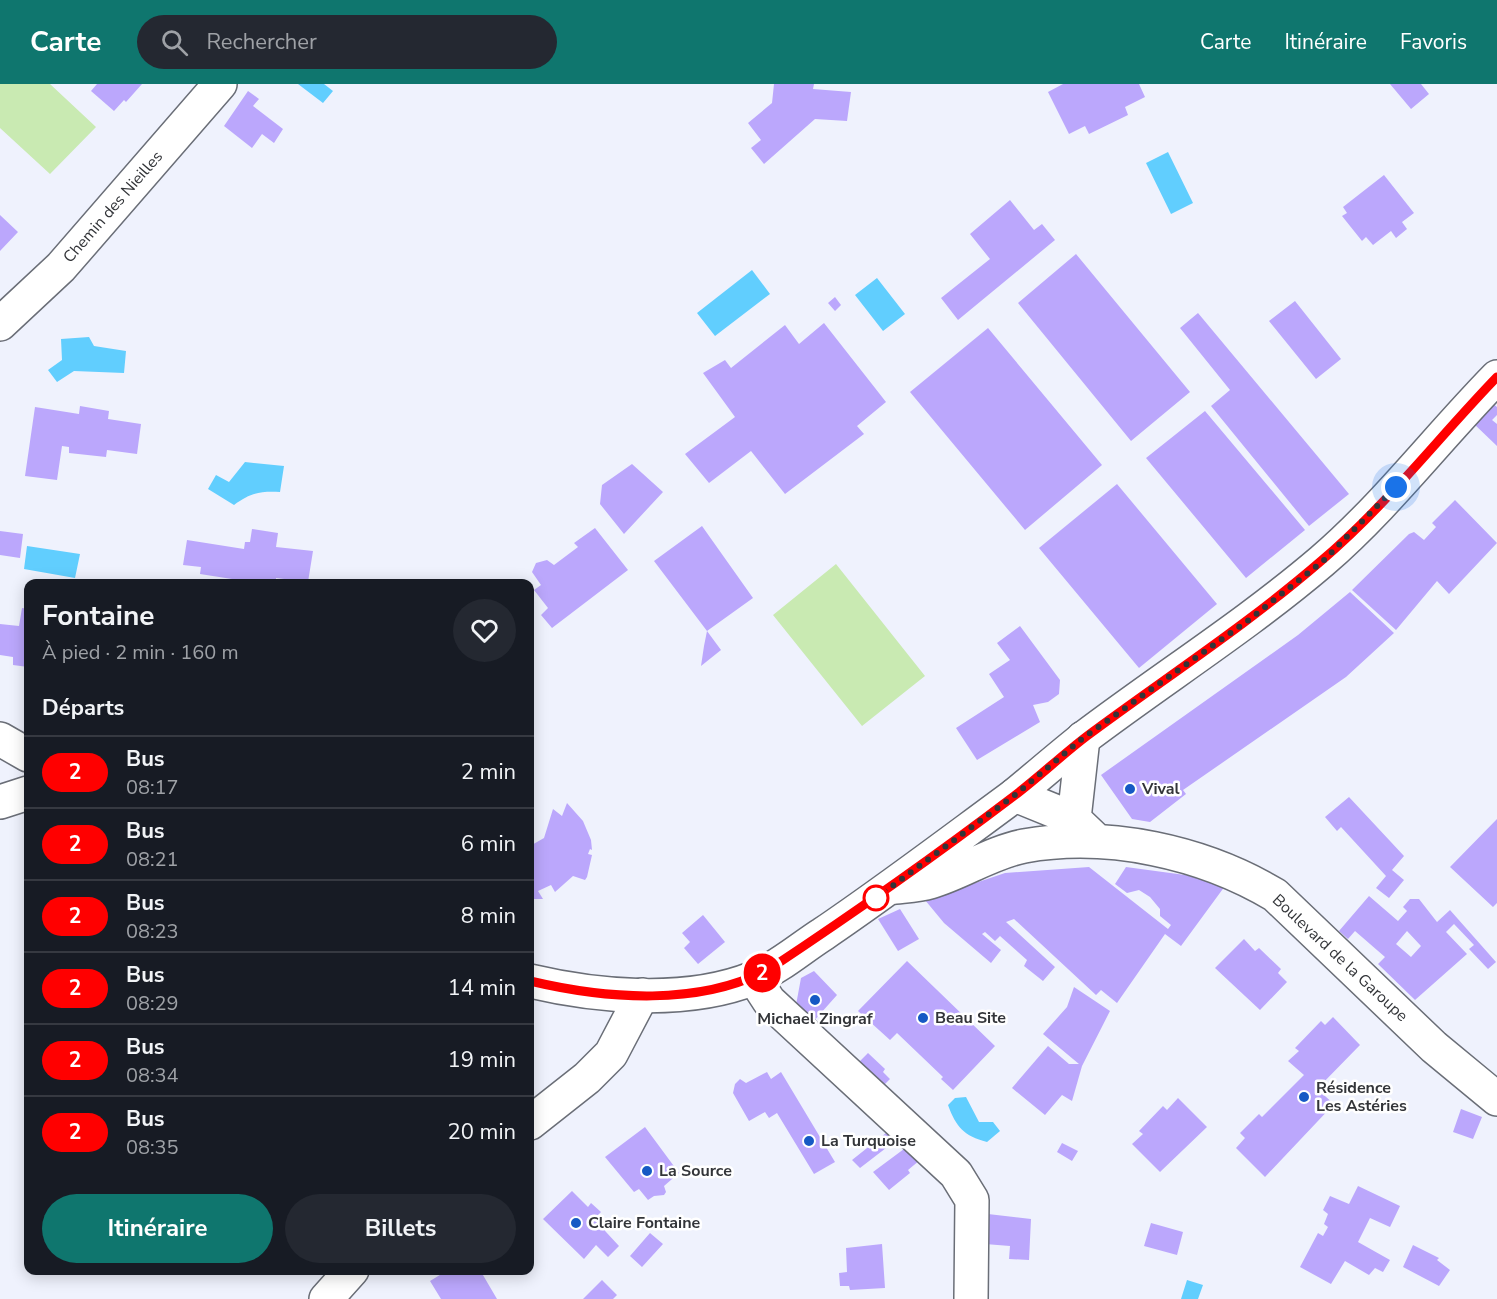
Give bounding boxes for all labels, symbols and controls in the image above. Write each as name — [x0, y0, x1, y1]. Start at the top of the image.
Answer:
search box — [137, 15, 557, 69]
text: Carte — [30, 23, 101, 61]
icon: search — [158, 26, 191, 59]
text: Rechercher — [206, 27, 317, 57]
text: Carte — [1200, 28, 1251, 56]
text: Itinéraire — [1284, 28, 1367, 56]
text: Favoris — [1400, 28, 1467, 56]
street label: Chemin des Nieilles — [58, 146, 168, 268]
your location — [1381, 472, 1411, 502]
text: Fontaine — [42, 597, 155, 635]
button: heart — [453, 599, 516, 662]
text: À pied · 2 min · 160 m — [42, 639, 239, 666]
text: Départs — [42, 693, 124, 723]
text: Bus — [126, 744, 165, 774]
text: 2 min — [461, 757, 516, 787]
text: 2 — [69, 758, 81, 786]
text: 08:17 — [126, 774, 179, 801]
place label: Vival — [1141, 778, 1180, 800]
marker: Vival — [1123, 782, 1137, 796]
text: Bus — [126, 816, 165, 846]
text: 6 min — [461, 829, 516, 859]
text: 2 — [69, 830, 81, 858]
text: 08:21 — [126, 846, 179, 873]
unlabelled marker — [863, 885, 889, 911]
text: Bus — [126, 888, 165, 918]
street label: Boulevard de la Garoupe — [1267, 889, 1413, 1027]
text: 8 min — [461, 901, 516, 931]
text: 2 — [69, 902, 81, 930]
text: 08:23 — [126, 918, 179, 945]
line badge: 2 — [742, 954, 782, 992]
text: 2 — [756, 959, 768, 987]
text: Bus — [126, 960, 165, 990]
text: 14 min — [448, 973, 516, 1003]
text: 2 — [69, 974, 81, 1002]
text: 08:29 — [126, 990, 179, 1017]
marker: Michael Zingraf — [808, 993, 822, 1007]
place label: Beau Site — [935, 1007, 1006, 1029]
place label: Michael Zingraf — [757, 1008, 874, 1030]
marker: Beau Site — [916, 1011, 930, 1025]
text: Bus — [126, 1032, 165, 1062]
text: 19 min — [448, 1045, 516, 1075]
text: 2 — [69, 1046, 81, 1074]
text: 08:34 — [126, 1062, 179, 1089]
place label: Résidence Les Astéries — [1316, 1077, 1407, 1117]
marker: Résidence Les Astéries — [1297, 1090, 1311, 1104]
text: Bus — [126, 1104, 165, 1134]
text: 20 min — [448, 1117, 516, 1147]
text: 2 — [69, 1118, 81, 1146]
place label: La Turquoise — [821, 1130, 916, 1152]
text: 08:35 — [126, 1134, 179, 1161]
marker: La Turquoise — [802, 1134, 816, 1148]
place label: La Source — [659, 1160, 732, 1182]
marker: La Source — [640, 1164, 654, 1178]
button: Itinéraire — [42, 1194, 273, 1263]
button: Billets — [285, 1194, 516, 1263]
place label: Claire Fontaine — [588, 1212, 701, 1234]
marker: Claire Fontaine — [569, 1216, 583, 1230]

